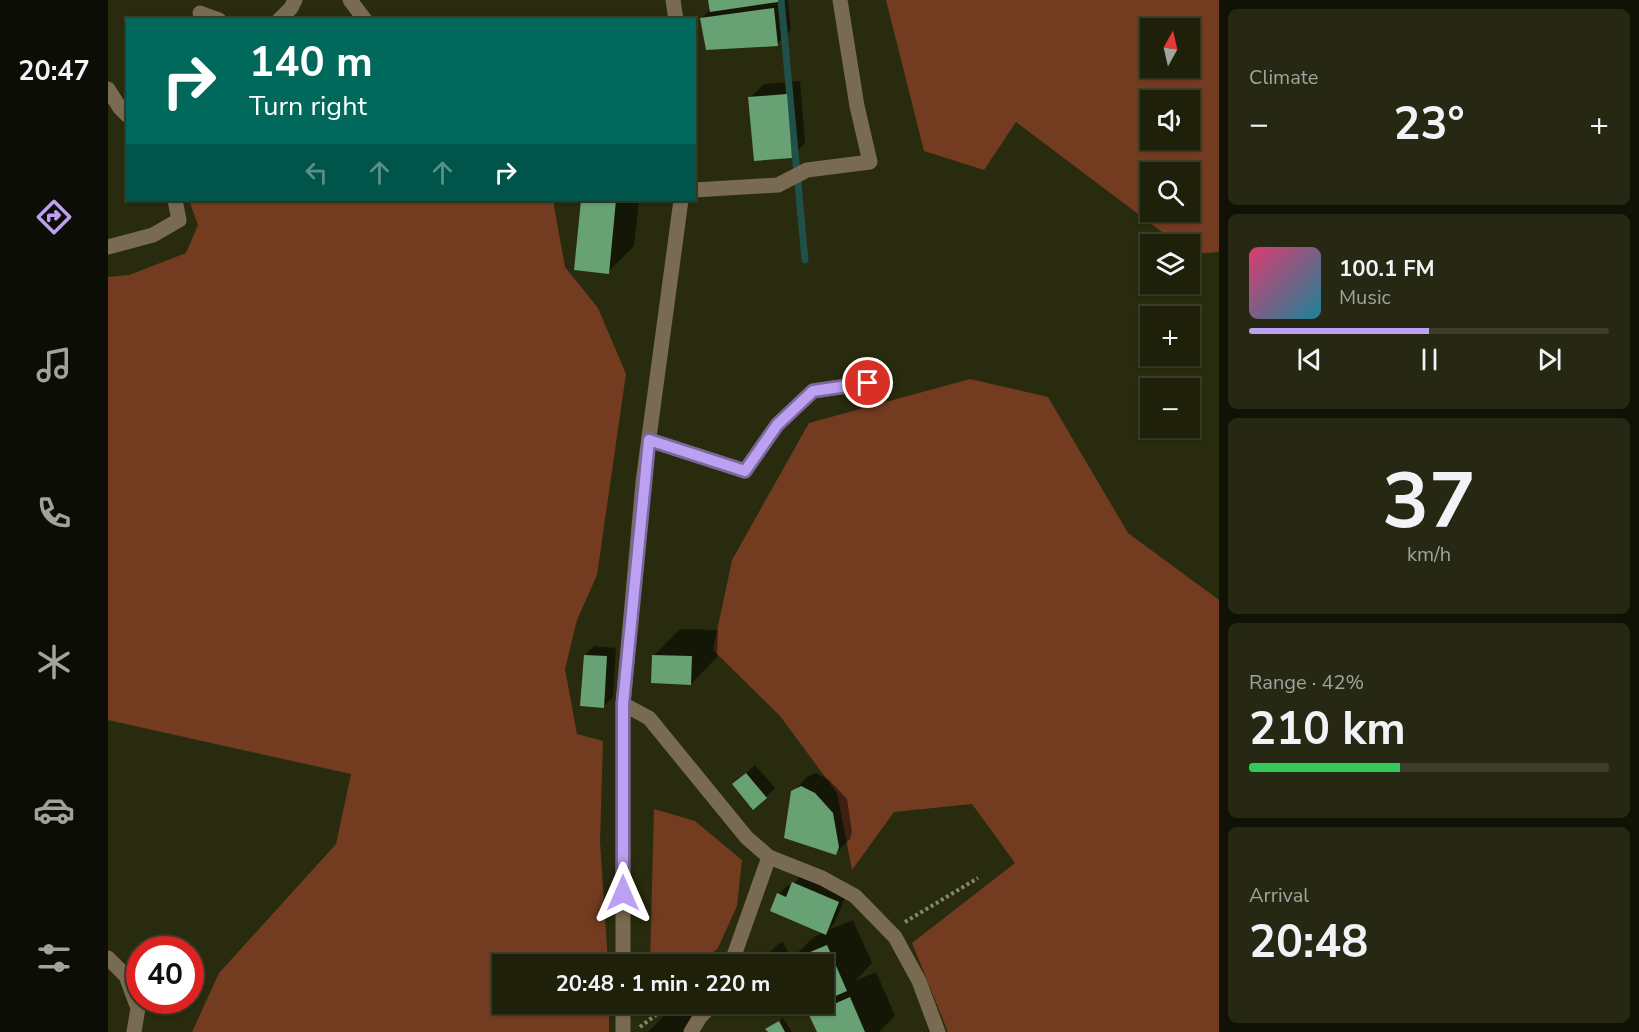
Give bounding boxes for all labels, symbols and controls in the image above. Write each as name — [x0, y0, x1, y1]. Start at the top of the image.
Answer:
north arrow — [1140, 18, 1200, 78]
map controls — [1140, 18, 1200, 438]
text: 140 m — [249, 34, 373, 91]
icon: right — [150, 42, 228, 120]
text: 20:47 — [18, 53, 90, 90]
text: Climate — [1249, 64, 1318, 91]
text: Turn right — [249, 88, 367, 125]
button: sound — [1140, 90, 1200, 150]
text: 23° — [1393, 94, 1465, 155]
text: − — [1249, 102, 1269, 147]
text: + — [1589, 102, 1609, 147]
icon: left — [300, 156, 333, 189]
icon: ahead — [363, 156, 396, 189]
icon: ahead — [426, 156, 459, 189]
icon: right — [489, 156, 522, 189]
button: search — [1140, 162, 1200, 222]
icon: directions — [33, 196, 75, 238]
button: layers — [1140, 234, 1200, 294]
text: 100.1 FM — [1339, 254, 1435, 284]
text: Music — [1339, 284, 1391, 311]
button: + — [1140, 306, 1200, 366]
icon: previous — [1293, 343, 1326, 376]
icon: pause — [1413, 343, 1446, 376]
icon: next — [1533, 343, 1566, 376]
icon: music — [33, 344, 75, 386]
pin — [842, 357, 893, 408]
icon: arrive — [851, 366, 884, 399]
button: − — [1140, 378, 1200, 438]
text: 37 — [1382, 448, 1476, 555]
icon: phone — [33, 492, 75, 534]
text: km/h — [1407, 541, 1451, 568]
icon: climate — [33, 641, 75, 683]
text: Range · 42% — [1249, 669, 1364, 696]
text: 210 km — [1249, 699, 1406, 760]
icon: car — [33, 789, 75, 831]
position arrow — [591, 861, 655, 925]
text: Arrival — [1249, 882, 1309, 909]
text: 20:48 — [1249, 912, 1368, 973]
speed limit sign: 40 — [126, 936, 204, 1014]
icon: filters — [33, 937, 75, 979]
text: 20:48 · 1 min · 220 m — [556, 969, 770, 999]

